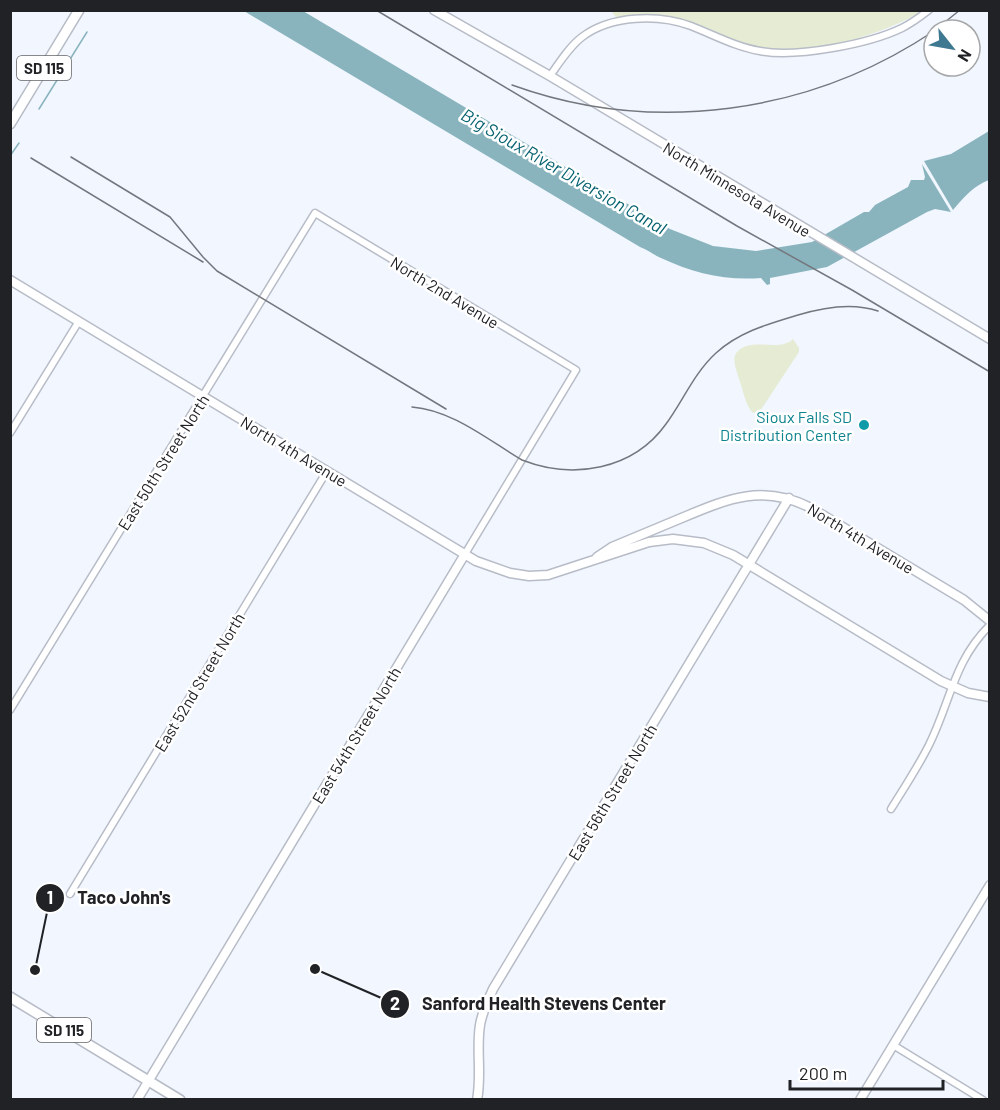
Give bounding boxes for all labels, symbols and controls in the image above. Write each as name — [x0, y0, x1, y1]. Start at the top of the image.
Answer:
north arrow — [922, 18, 982, 78]
text: N — [954, 47, 976, 65]
road number: SD 115 — [17, 56, 71, 80]
water label: Big Sioux River Diversion Canal — [458, 103, 670, 239]
street label: North Minnesota Avenue — [660, 137, 814, 241]
street label: North 2nd Avenue — [387, 252, 503, 332]
street label: East 50th Street North — [114, 391, 212, 533]
place label: Sioux Falls SD Distribution Center — [720, 407, 852, 444]
street label: North 4th Avenue — [237, 412, 351, 490]
marker: Sioux Falls SD Distribution Center — [857, 418, 871, 432]
street label: North 4th Avenue — [804, 499, 918, 577]
street label: East 52nd Street North — [150, 609, 248, 755]
street label: East 54th Street North — [308, 663, 404, 807]
street label: East 56th Street North — [564, 720, 660, 864]
callout: Taco John's — [35, 880, 183, 916]
text: 1 — [47, 886, 53, 908]
text: Taco John's — [77, 886, 171, 908]
callout: Sanford Health Stevens Center — [380, 986, 678, 1022]
text: 2 — [390, 992, 400, 1014]
text: Sanford Health Stevens Center — [422, 992, 666, 1014]
road number: SD 115 — [37, 1018, 91, 1042]
scale bar — [790, 1053, 943, 1091]
text: 200 m — [799, 1062, 847, 1084]

